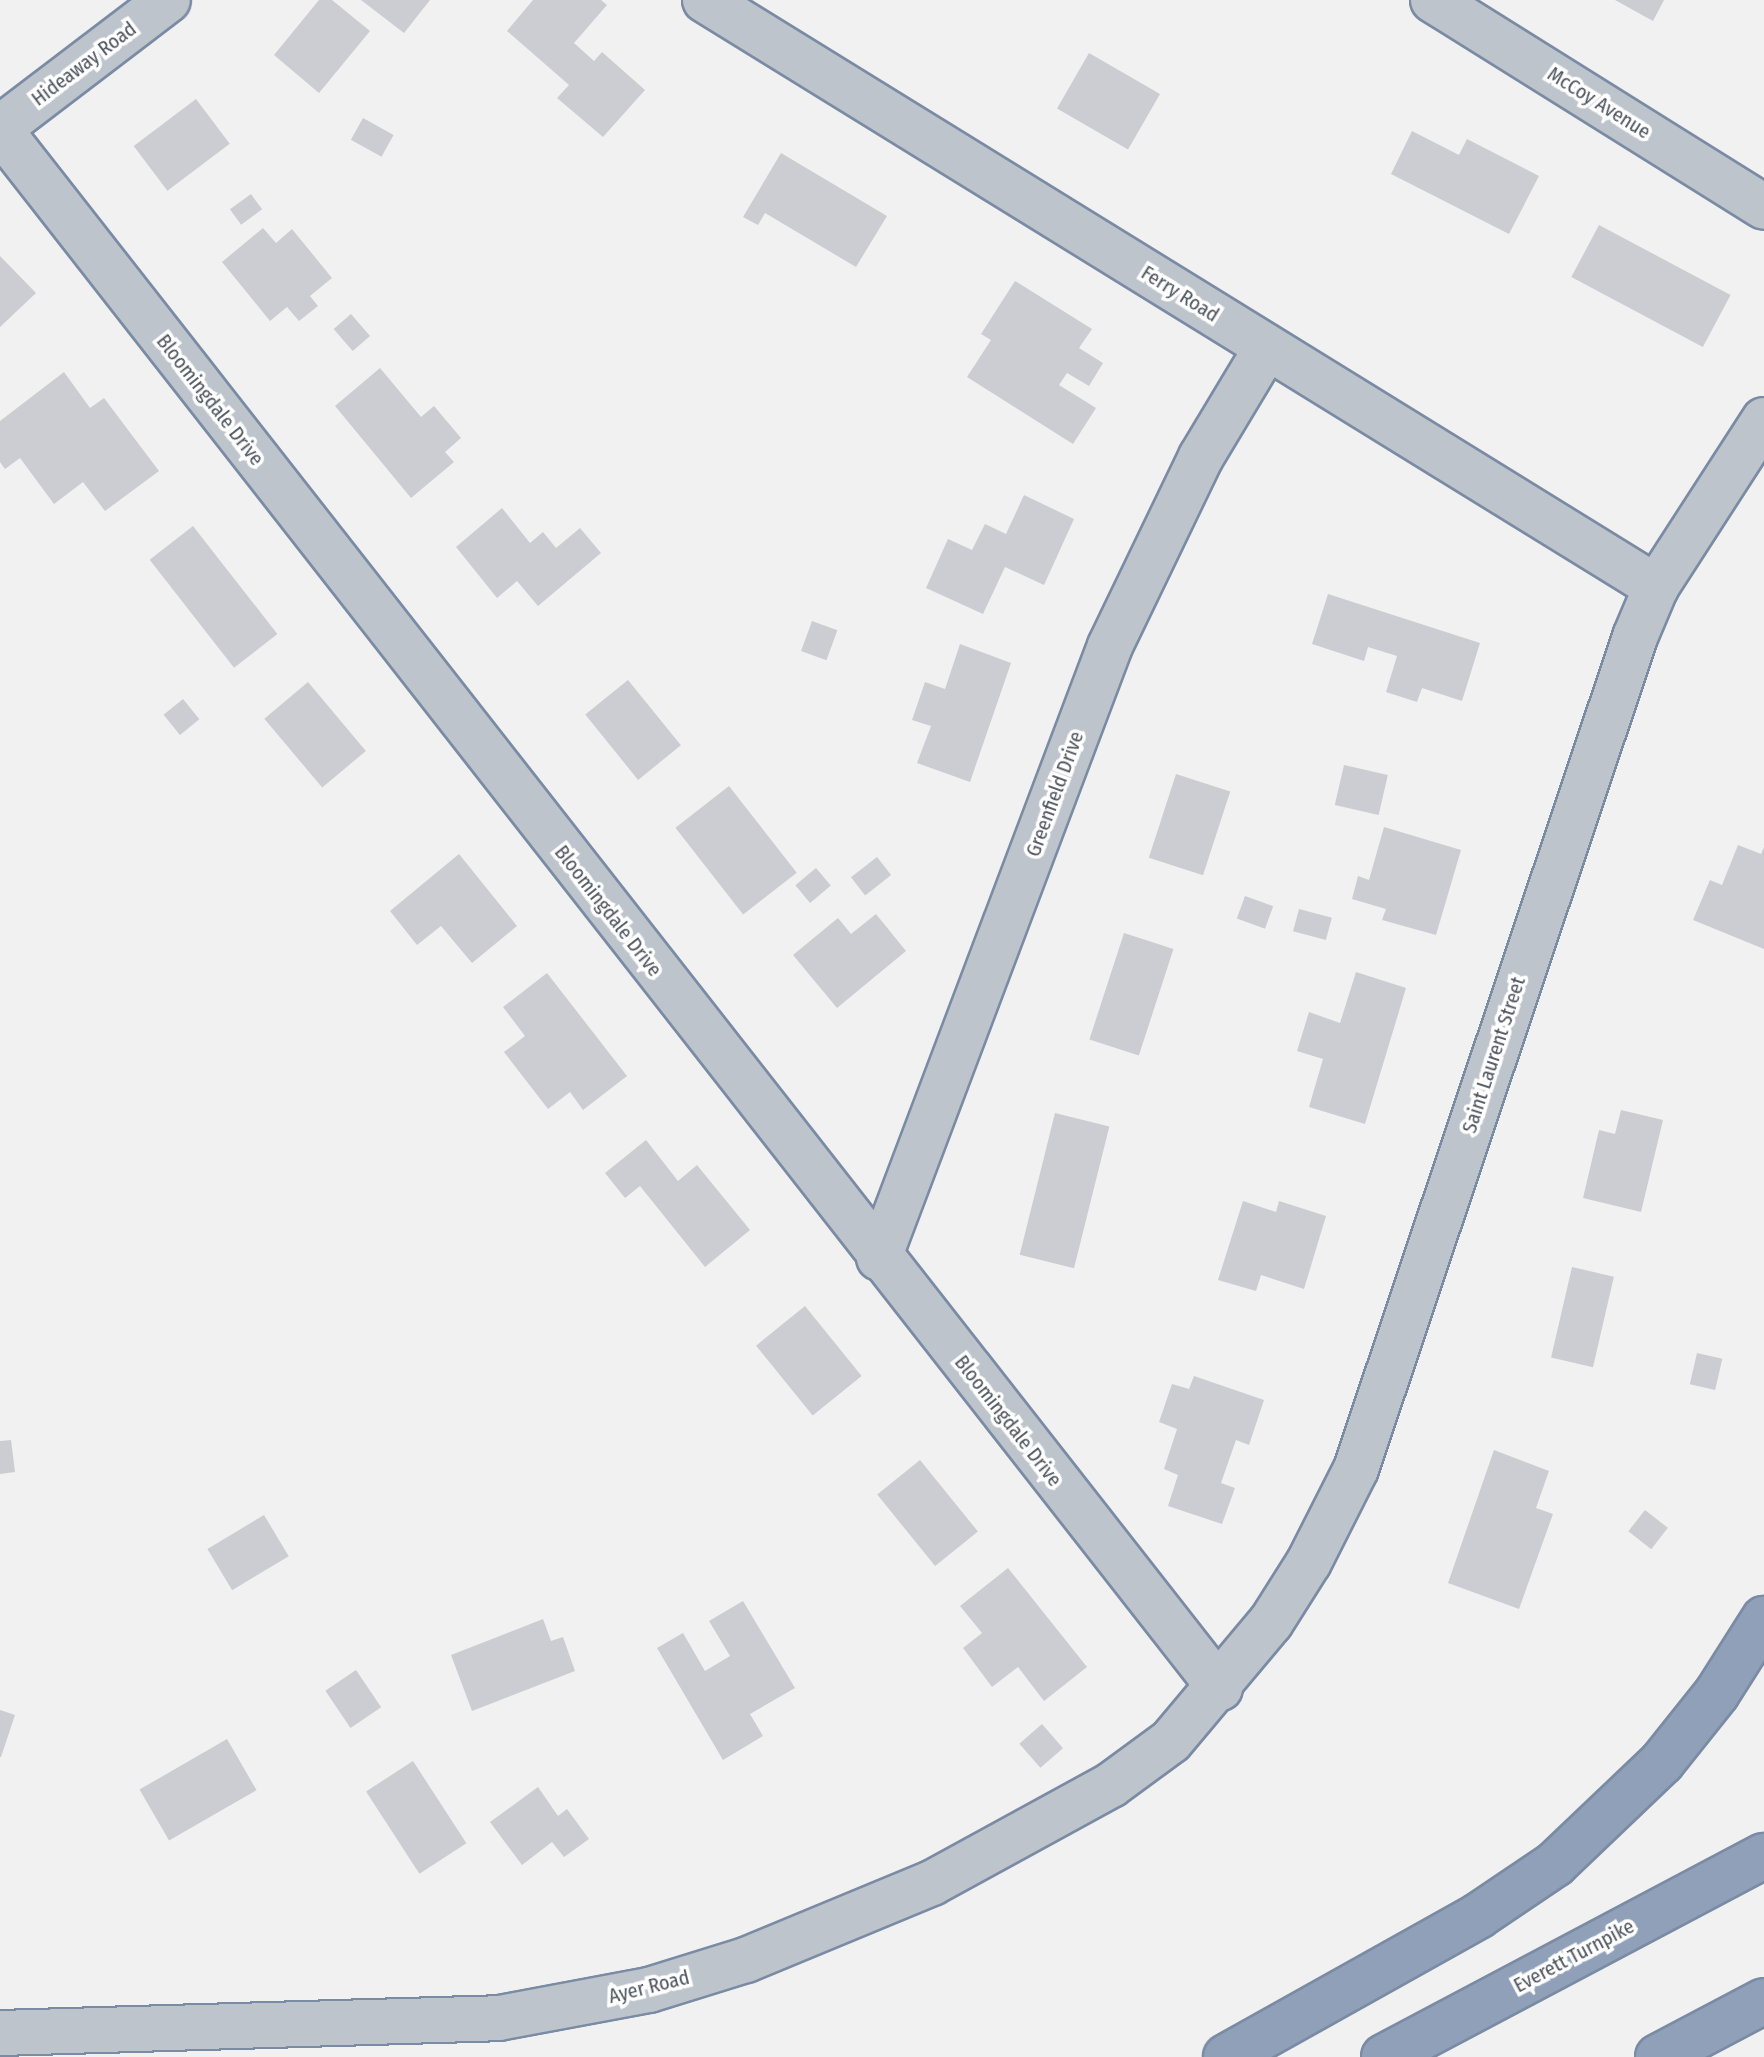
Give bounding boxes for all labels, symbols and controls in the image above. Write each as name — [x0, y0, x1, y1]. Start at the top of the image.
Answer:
street label: Hideaway Road — [27, 17, 141, 111]
street label: McCoy Avenue — [1543, 62, 1655, 144]
street label: Ferry Road — [1137, 261, 1223, 327]
street label: Bloomingdale Drive — [151, 330, 269, 470]
street label: Greenfield Drive — [1021, 728, 1089, 860]
street label: Bloomingdale Drive — [549, 841, 667, 981]
street label: Saint Laurent Street — [1457, 974, 1531, 1136]
street label: Bloomingdale Drive — [949, 1351, 1067, 1491]
street label: Everett Turnpike — [1510, 1914, 1638, 1998]
street label: Ayer Road — [606, 1965, 692, 2009]

